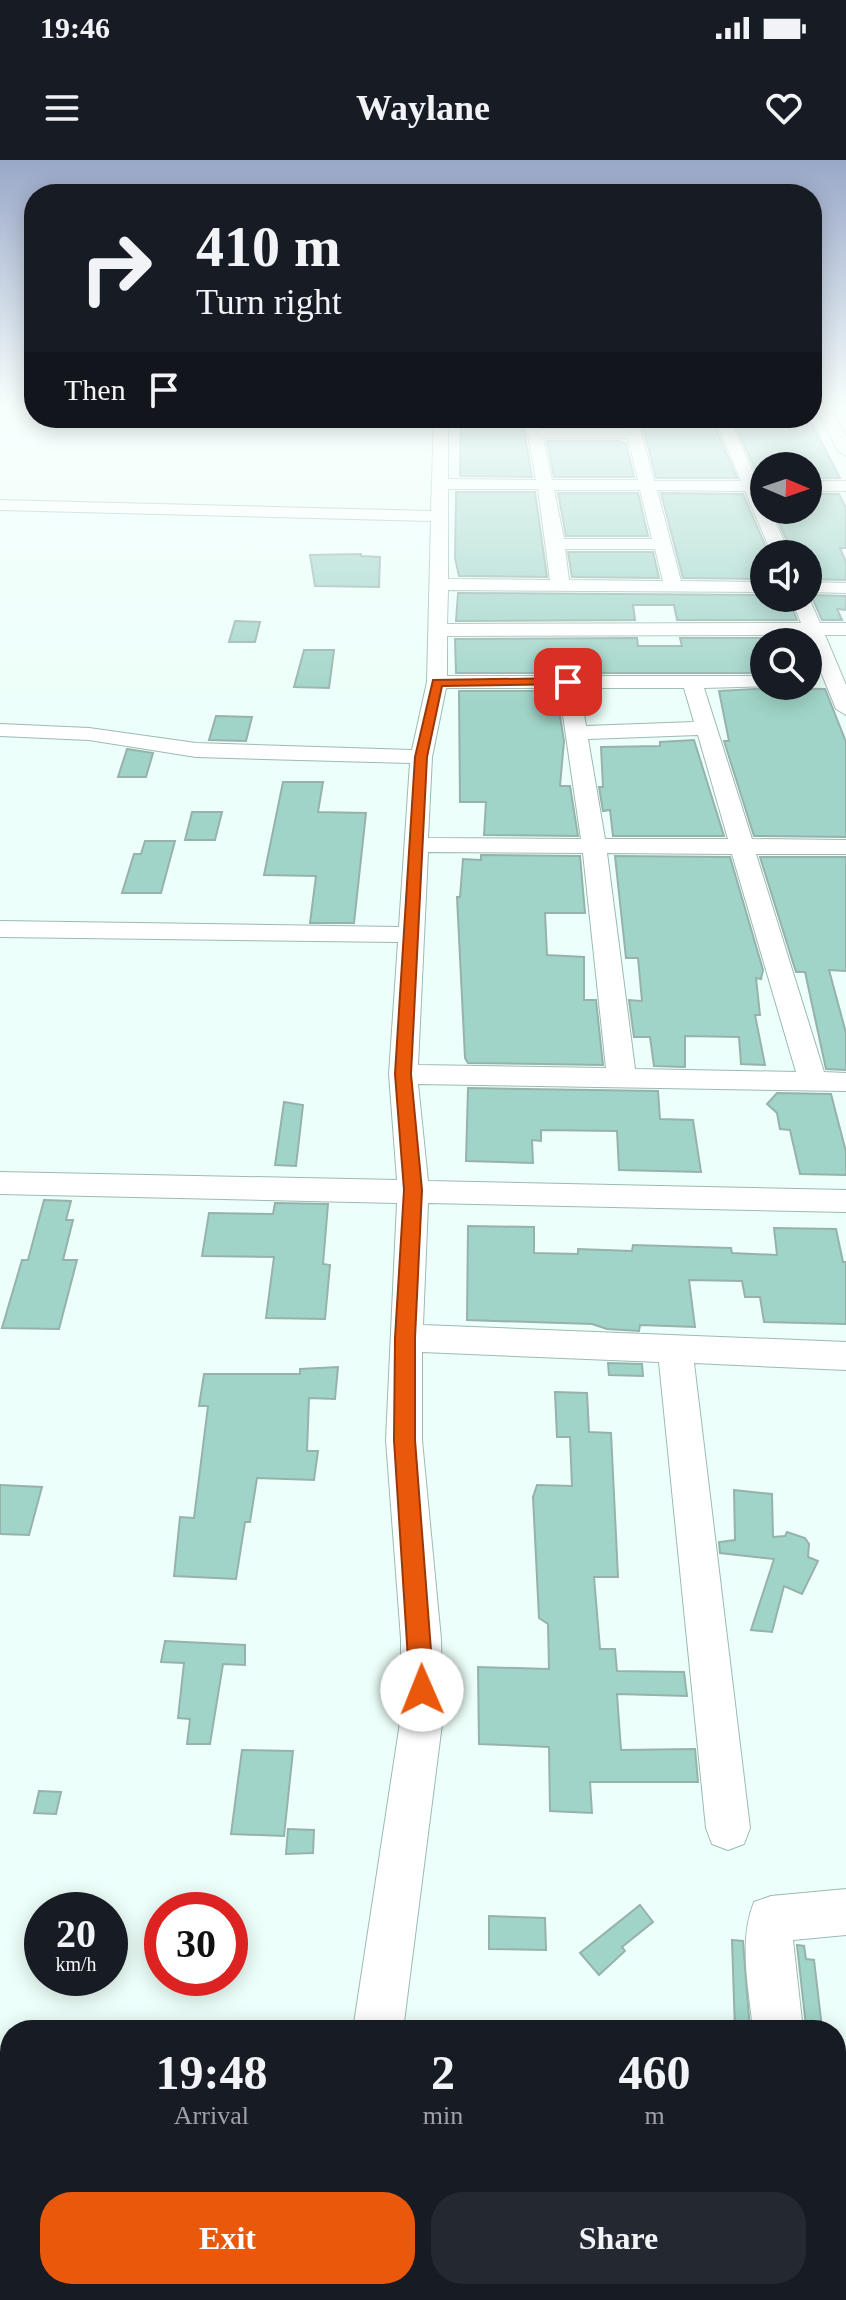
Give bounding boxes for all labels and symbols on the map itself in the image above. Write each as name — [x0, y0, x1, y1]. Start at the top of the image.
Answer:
north arrow — [750, 452, 822, 524]
pin — [534, 648, 602, 716]
position arrow — [380, 1648, 464, 1732]
speed limit sign: 30 — [144, 1892, 248, 1996]

